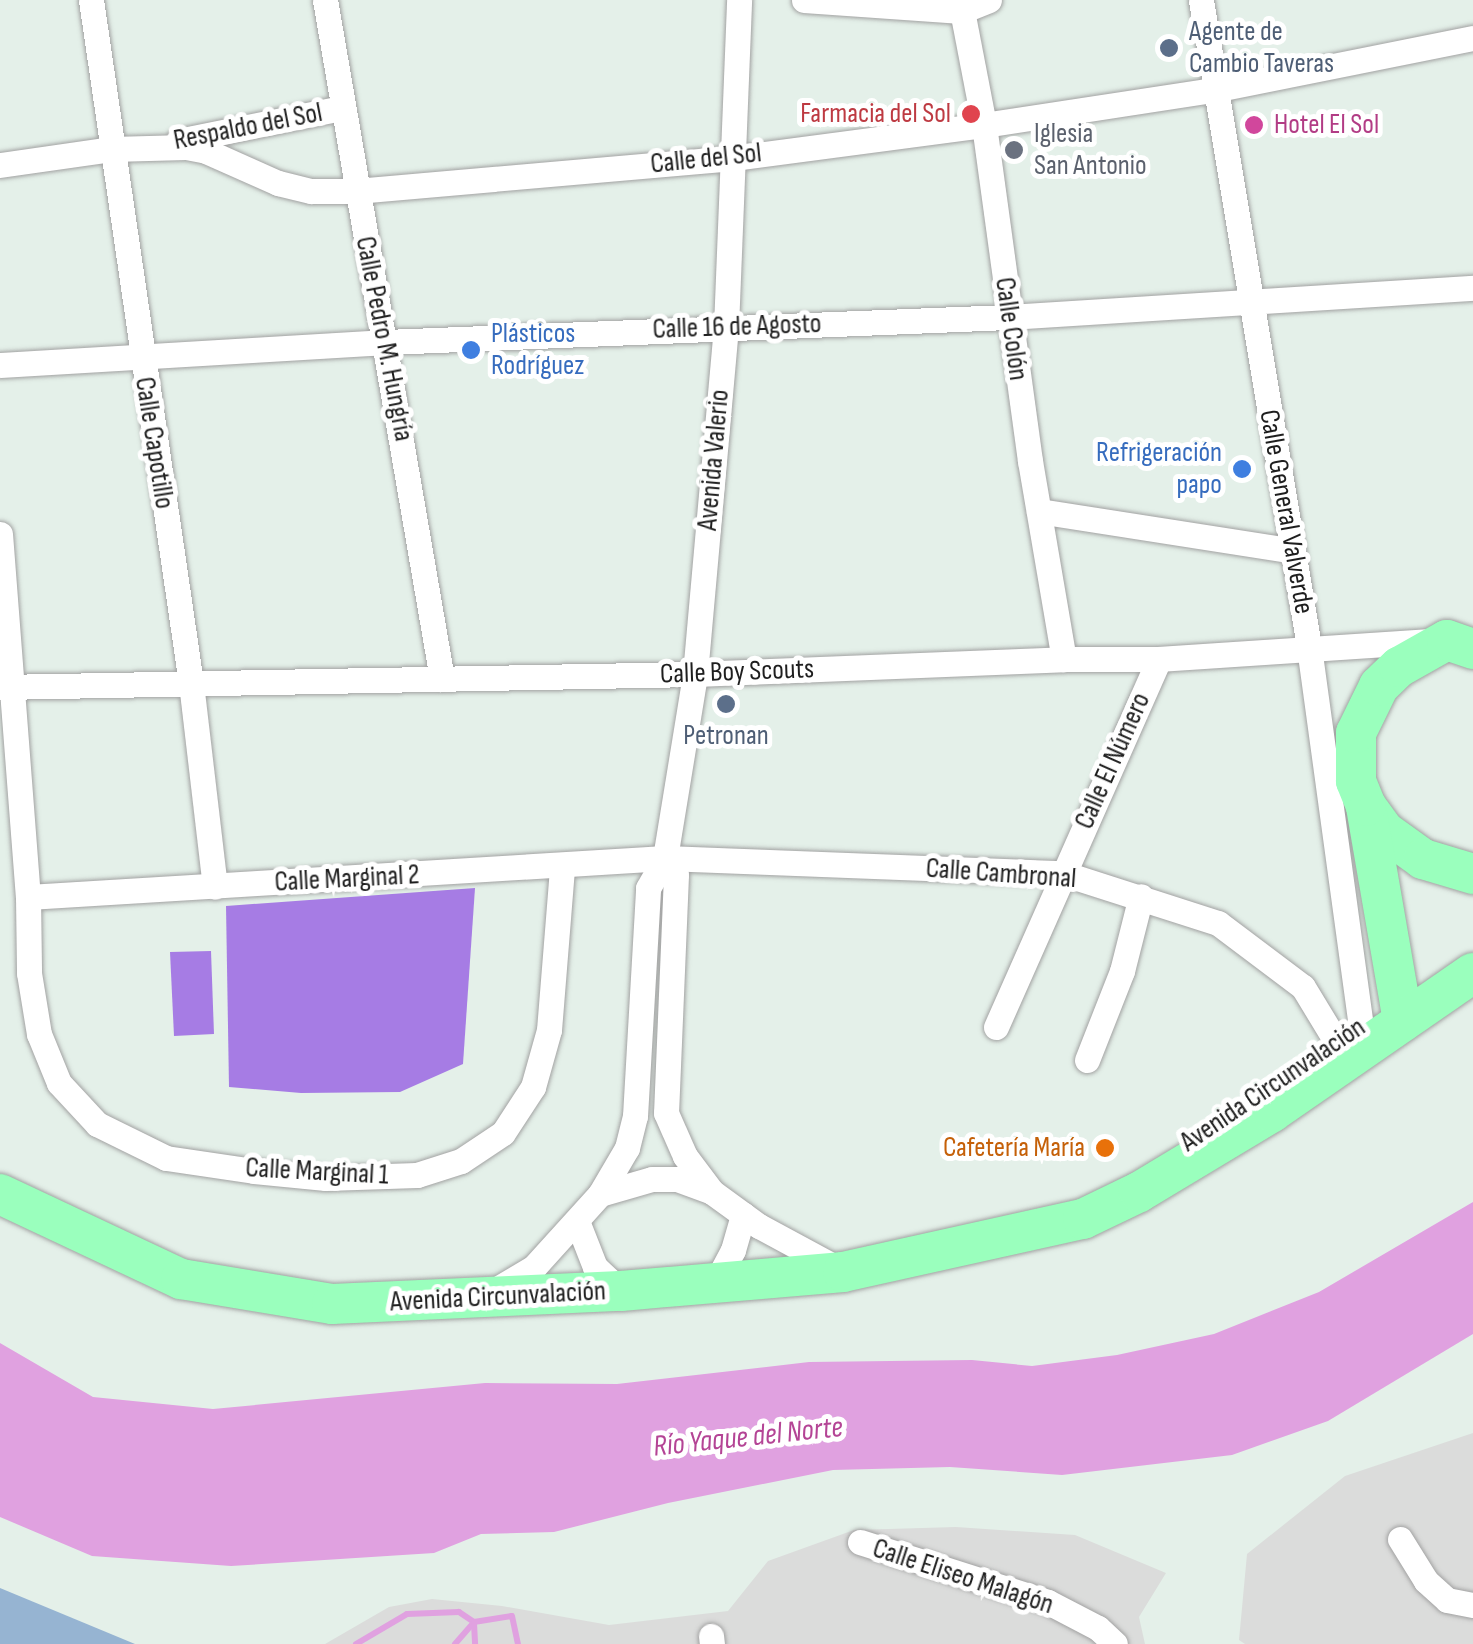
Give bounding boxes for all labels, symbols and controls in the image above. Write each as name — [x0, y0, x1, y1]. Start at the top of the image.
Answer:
place label: Agente de Cambio Taveras — [1189, 15, 1334, 81]
marker: Agente de Cambio Taveras — [1158, 37, 1180, 59]
street label: Respaldo del Sol — [171, 96, 325, 158]
place label: Farmacia del Sol — [800, 97, 951, 131]
marker: Farmacia del Sol — [960, 103, 982, 125]
place label: Hotel El Sol — [1274, 108, 1379, 142]
marker: Hotel El Sol — [1243, 114, 1265, 136]
place label: Iglesia San Antonio — [1034, 117, 1147, 183]
street label: Calle del Sol — [649, 136, 763, 182]
marker: Iglesia San Antonio — [1003, 139, 1025, 161]
street label: Calle Pedro M. Hungría — [348, 234, 420, 444]
street label: Calle Colón — [987, 275, 1035, 383]
street label: Calle 16 de Agosto — [652, 307, 822, 347]
place label: Plásticos Rodríguez — [491, 317, 584, 383]
marker: Plásticos Rodríguez — [460, 339, 482, 361]
street label: Calle Capotillo — [127, 375, 181, 511]
street label: Avenida Valerio — [691, 388, 737, 532]
street label: Calle General Valverde — [1252, 407, 1320, 617]
place label: Refrigeración papo — [1096, 436, 1222, 502]
marker: Refrigeración papo — [1231, 458, 1253, 480]
street label: Calle Boy Scouts — [660, 653, 814, 691]
street label: Calle El Número — [1068, 688, 1158, 834]
marker: Petronan — [715, 693, 737, 715]
place label: Petronan — [683, 719, 769, 753]
street label: Calle Cambronal — [925, 852, 1077, 896]
street label: Calle Marginal 2 — [274, 858, 420, 900]
street label: Avenida Circunvalación — [1174, 1011, 1372, 1159]
place label: Cafetería María — [943, 1131, 1085, 1165]
marker: Cafetería María — [1094, 1137, 1116, 1159]
street label: Calle Marginal 1 — [245, 1151, 389, 1193]
street label: Avenida Circunvalación — [389, 1275, 607, 1319]
water label: Río Yaque del Norte — [651, 1409, 845, 1465]
street label: Calle Eliseo Malagón — [868, 1532, 1058, 1622]

